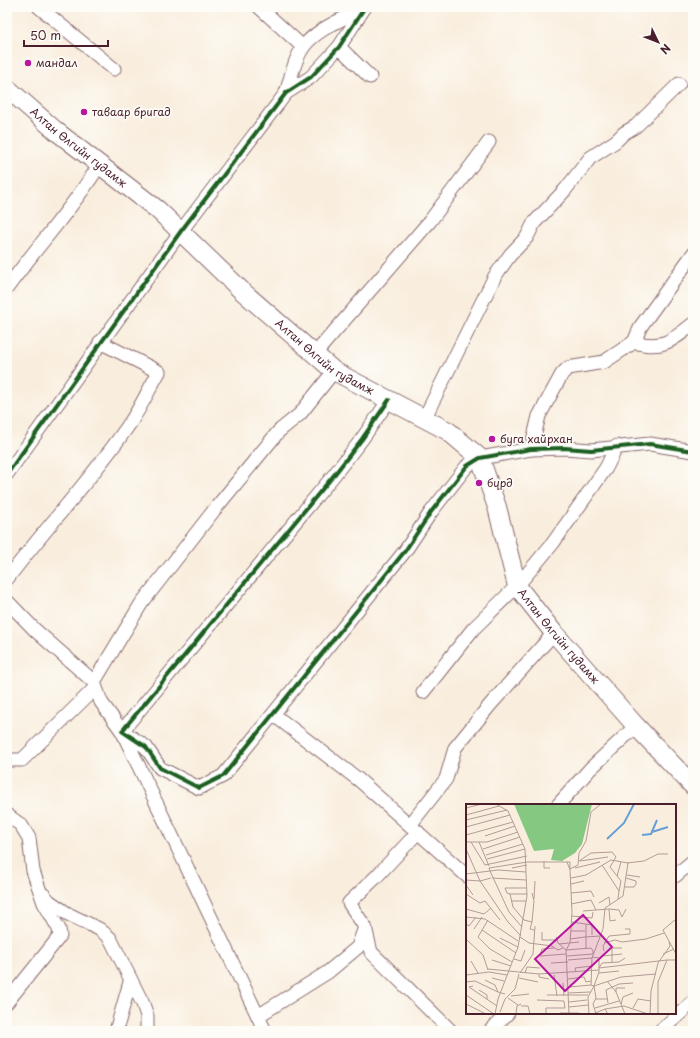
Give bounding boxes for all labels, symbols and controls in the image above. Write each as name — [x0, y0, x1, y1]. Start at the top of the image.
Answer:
scale bar — [24, 22, 108, 48]
north arrow — [638, 22, 678, 62]
text: 50 m — [30, 26, 61, 44]
text: N — [656, 40, 675, 58]
place label: мандал — [36, 54, 78, 71]
marker: мандал — [23, 58, 33, 68]
street label: Алтан Өлгийн гудамж — [27, 103, 131, 191]
place label: таваар бригад — [92, 103, 171, 120]
marker: таваар бригад — [79, 107, 89, 117]
street label: Алтан Өлгийн гудамж — [272, 315, 377, 399]
place label: буга хайрхан — [500, 430, 573, 447]
marker: буга хайрхан — [487, 434, 497, 444]
place label: бүрд — [487, 474, 513, 491]
marker: бүрд — [474, 478, 484, 488]
street label: Алтан Өлгийн гудамж — [514, 585, 604, 687]
inset map — [466, 804, 676, 1014]

